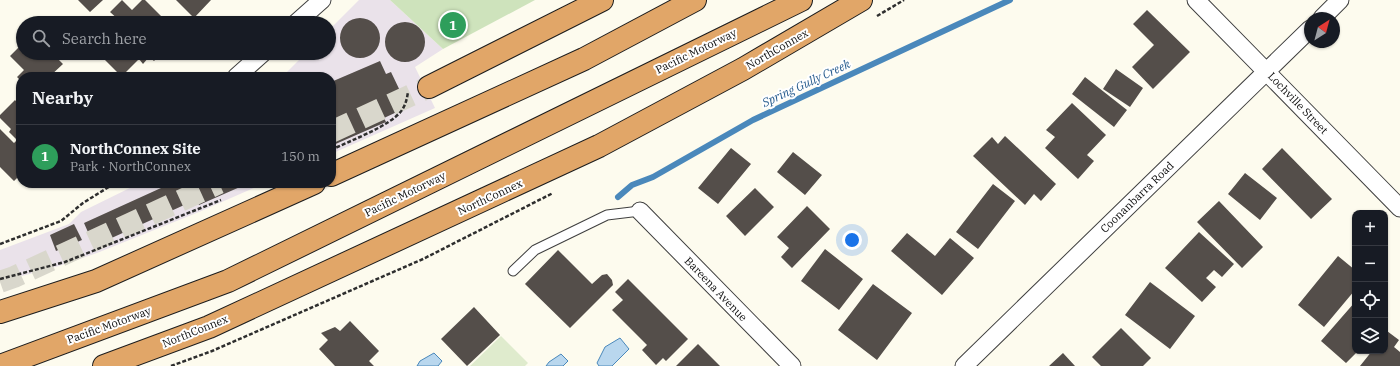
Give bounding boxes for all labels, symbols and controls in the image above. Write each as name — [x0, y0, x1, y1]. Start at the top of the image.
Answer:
pin: 1 — [440, 10, 466, 40]
north arrow — [1304, 12, 1340, 48]
search box — [16, 16, 336, 60]
street label: Pacific Motorway — [653, 25, 739, 77]
street label: NorthConnex — [743, 26, 811, 72]
icon: search — [30, 27, 52, 49]
text: Search here — [62, 29, 147, 48]
water label: Spring Gully Creek — [759, 56, 853, 110]
street label: Lochville Street — [1265, 69, 1331, 137]
text: Nearby — [32, 87, 93, 109]
text: NorthConnex Site — [70, 139, 201, 158]
text: 1 — [41, 148, 49, 165]
text: 150 m — [281, 148, 320, 165]
text: Park · NorthConnex — [70, 158, 191, 175]
street label: Coonanbarra Road — [1097, 158, 1177, 236]
street label: Pacific Motorway — [362, 168, 448, 220]
street label: NorthConnex — [455, 176, 525, 218]
map controls — [1352, 210, 1388, 354]
button: + — [1352, 210, 1388, 246]
your location — [842, 230, 862, 250]
button: − — [1352, 246, 1388, 282]
street label: Bareena Avenue — [682, 254, 750, 324]
button: locate — [1352, 282, 1388, 318]
street label: Pacific Motorway — [65, 303, 153, 347]
street label: NorthConnex — [160, 311, 230, 351]
button: layers — [1352, 318, 1388, 354]

